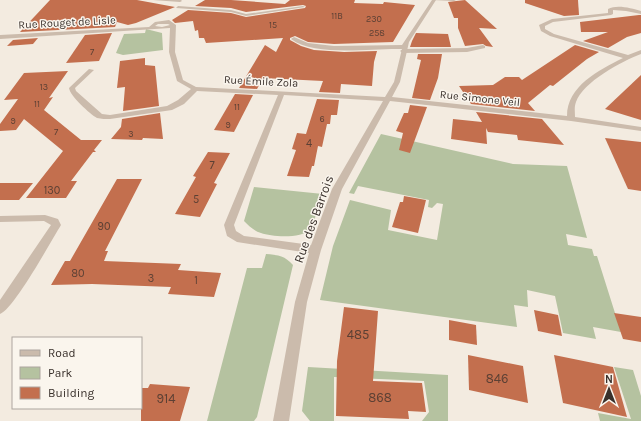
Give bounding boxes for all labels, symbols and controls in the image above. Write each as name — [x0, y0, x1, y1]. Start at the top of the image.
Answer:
house number: 11B — [331, 11, 343, 21]
street label: Rue Rouget de Lisle — [18, 13, 116, 32]
house number: 230 — [366, 14, 382, 24]
house number: 15 — [269, 20, 277, 30]
house number: 258 — [369, 28, 385, 38]
house number: 7 — [90, 47, 95, 57]
street label: Rue Émile Zola — [223, 71, 299, 90]
house number: 13 — [40, 82, 48, 92]
street label: Rue Simone Veil — [439, 88, 521, 109]
house number: 11 — [34, 99, 40, 109]
house number: 11 — [234, 102, 240, 112]
house number: 6 — [319, 114, 325, 124]
house number: 9 — [10, 116, 16, 126]
house number: 9 — [225, 120, 231, 130]
house number: 7 — [54, 127, 59, 137]
house number: 3 — [128, 129, 134, 139]
house number: 4 — [306, 137, 312, 150]
house number: 7 — [209, 159, 215, 172]
street label: Rue des Barrois — [291, 173, 336, 265]
house number: 130 — [44, 184, 60, 197]
house number: 5 — [193, 193, 199, 206]
house number: 90 — [98, 220, 110, 233]
house number: 80 — [71, 267, 85, 280]
house number: 3 — [148, 272, 154, 285]
house number: 1 — [194, 274, 198, 287]
house number: 485 — [347, 327, 369, 342]
legend — [12, 337, 142, 409]
text: Road — [48, 346, 76, 360]
text: Park — [48, 366, 73, 380]
north arrow — [589, 369, 629, 409]
house number: 846 — [486, 371, 508, 386]
text: N — [605, 373, 613, 386]
text: Building — [48, 386, 95, 400]
house number: 868 — [368, 390, 392, 405]
house number: 914 — [156, 391, 176, 406]

